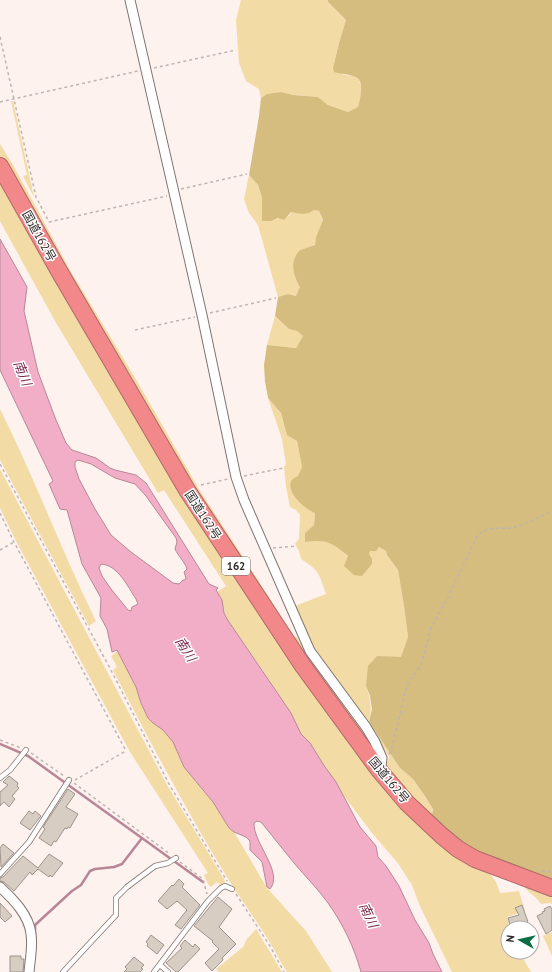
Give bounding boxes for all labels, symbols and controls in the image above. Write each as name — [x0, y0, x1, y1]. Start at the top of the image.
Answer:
street label: 国道162号 — [19, 208, 59, 264]
water label: 南川 — [10, 358, 36, 390]
street label: 国道162号 — [182, 487, 225, 542]
road number: 162 — [222, 557, 250, 575]
water label: 南川 — [171, 634, 201, 666]
street label: 国道162号 — [366, 754, 413, 806]
water label: 南川 — [355, 900, 383, 932]
north arrow — [500, 920, 540, 960]
text: N — [503, 934, 518, 943]

